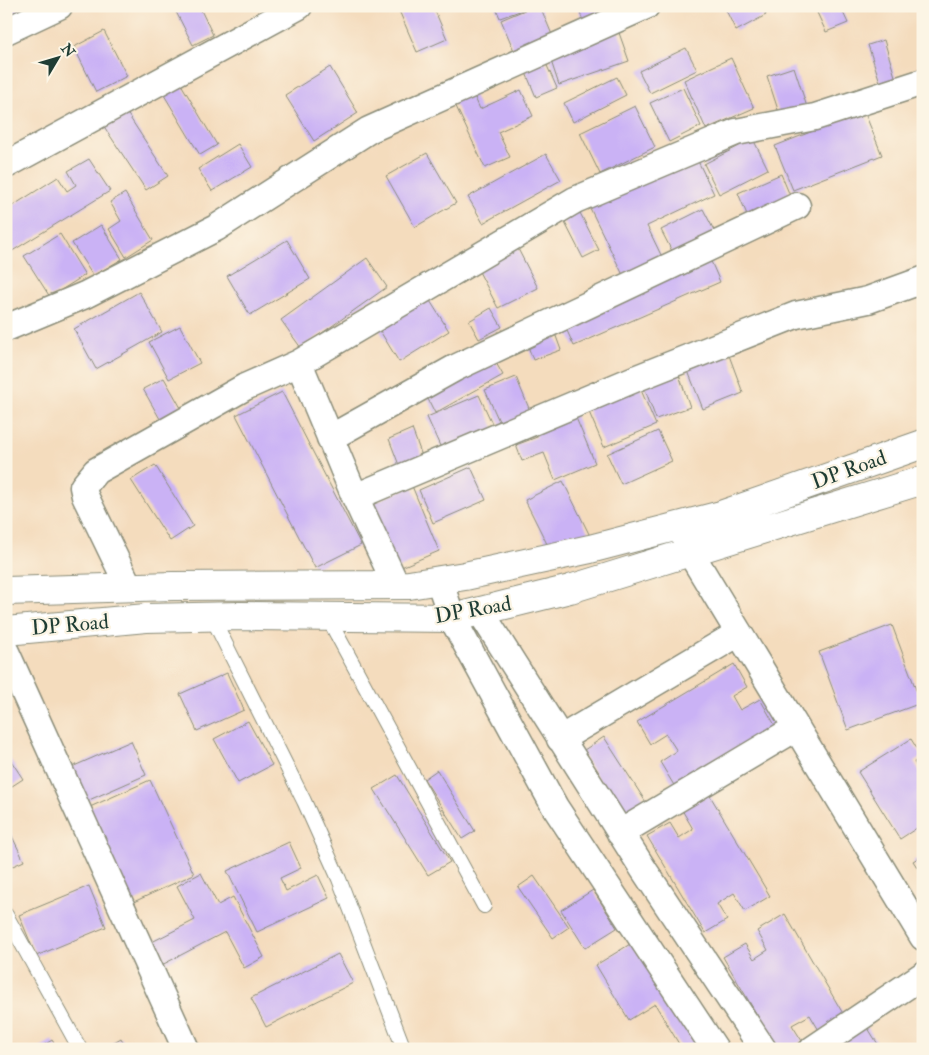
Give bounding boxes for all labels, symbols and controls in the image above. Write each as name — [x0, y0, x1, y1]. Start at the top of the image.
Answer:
north arrow — [32, 32, 82, 82]
text: N — [57, 39, 79, 61]
street label: DP Road — [808, 444, 891, 496]
street label: DP Road — [432, 590, 514, 630]
street label: DP Road — [30, 608, 110, 642]

